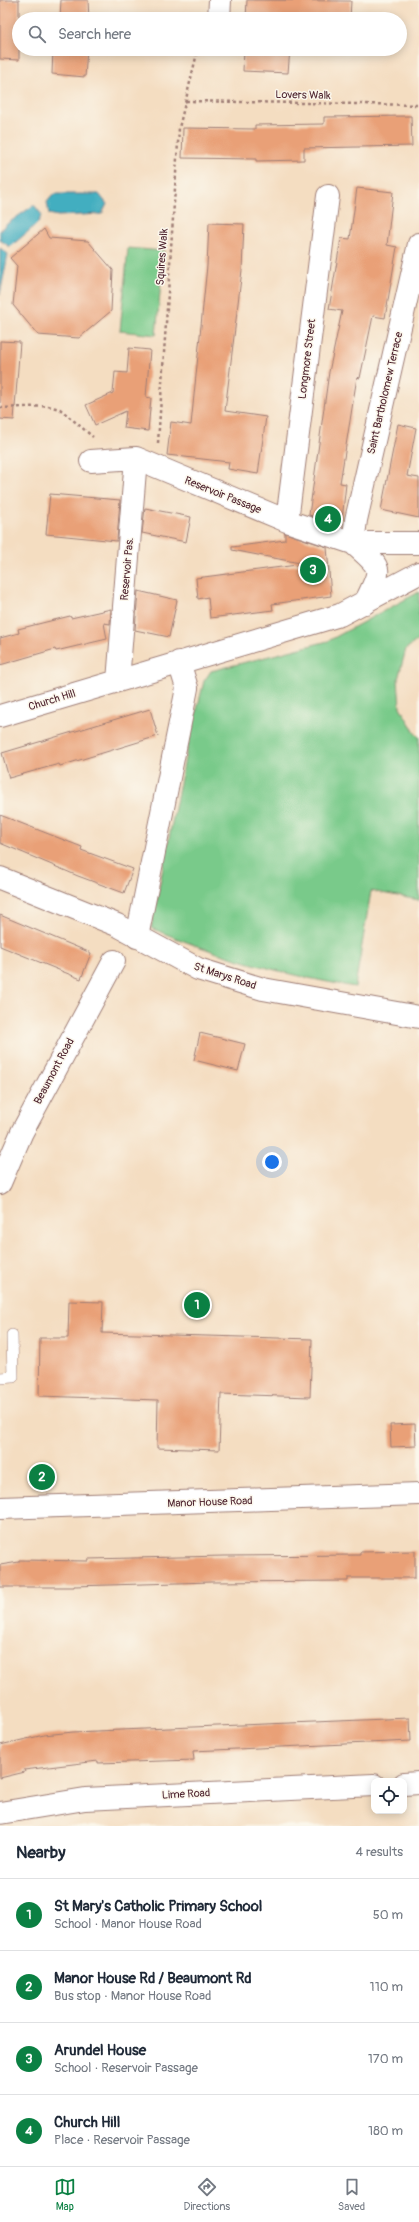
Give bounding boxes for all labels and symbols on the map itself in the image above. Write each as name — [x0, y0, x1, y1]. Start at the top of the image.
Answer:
street label: Lovers Walk — [275, 88, 331, 102]
street label: Squires Walk — [154, 228, 171, 286]
street label: Longmore Street — [296, 318, 318, 400]
street label: Saint Bartholomew Terrace — [365, 330, 406, 455]
street label: Reservoir Passage — [183, 474, 264, 517]
pin: 4 — [315, 504, 341, 534]
street label: Reservoir Pas. — [118, 537, 136, 601]
pin: 3 — [300, 555, 326, 585]
street label: Church Hill — [27, 687, 77, 713]
street label: St Marys Road — [192, 960, 258, 992]
street label: Beaumont Road — [31, 1036, 77, 1106]
your location — [262, 1152, 282, 1172]
pin: 1 — [184, 1290, 210, 1320]
pin: 2 — [29, 1462, 55, 1492]
street label: Manor House Road — [167, 1494, 253, 1510]
street label: Lime Road — [162, 1786, 210, 1802]

